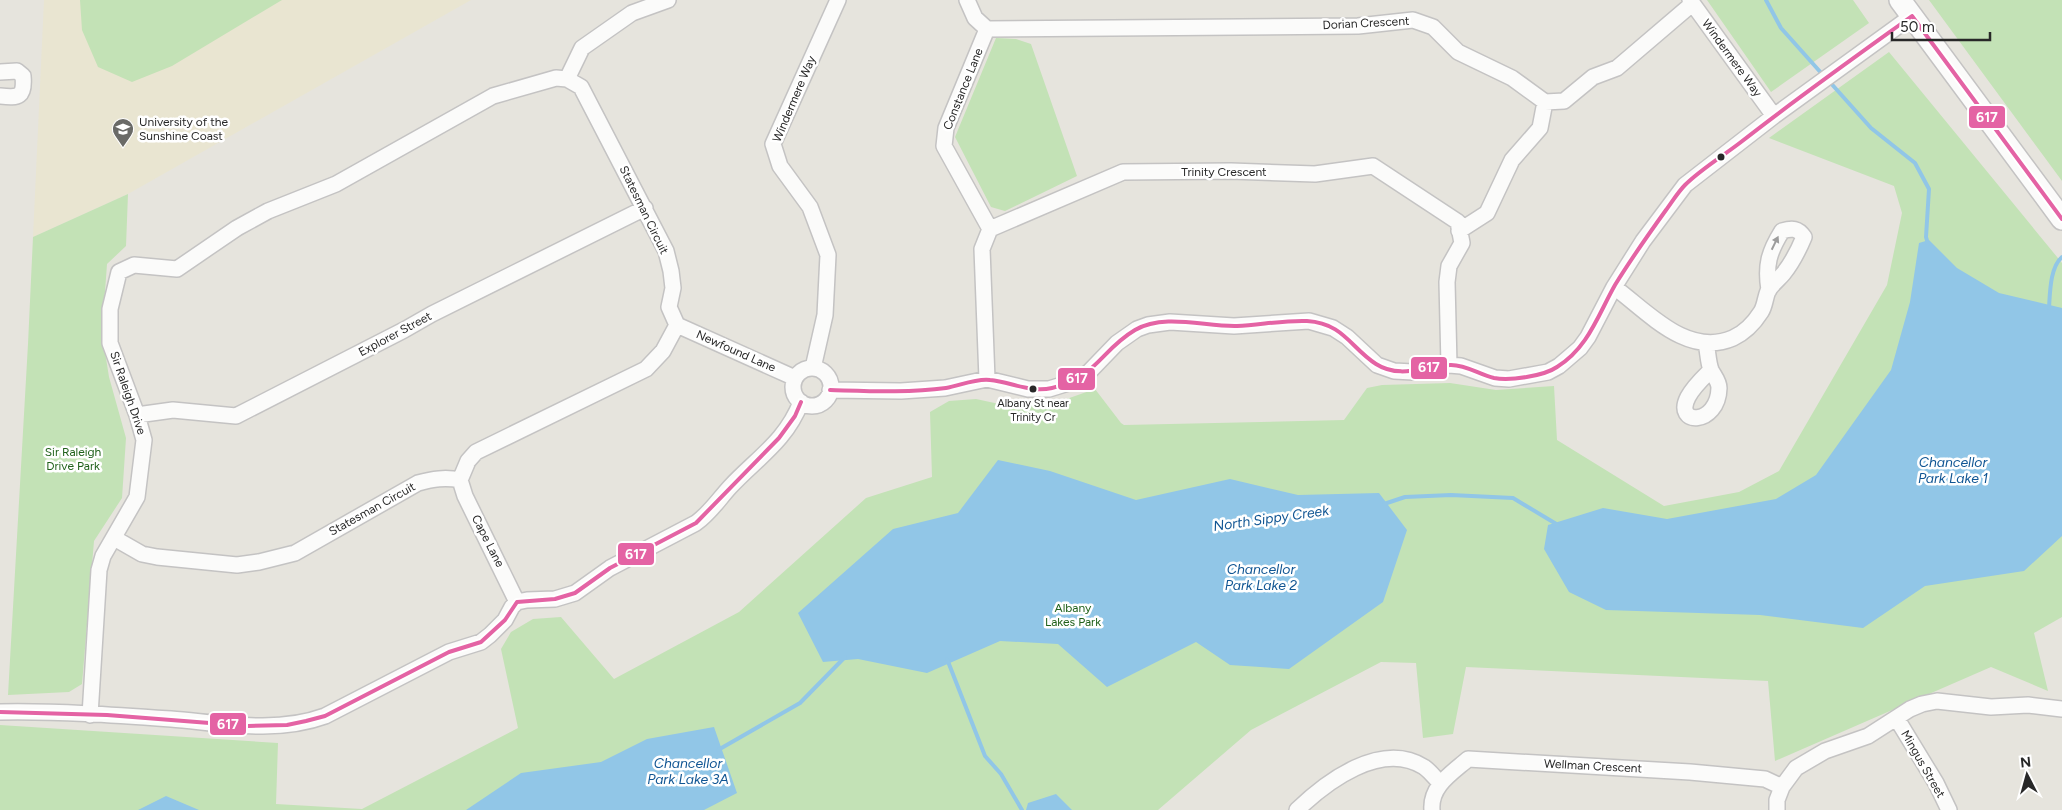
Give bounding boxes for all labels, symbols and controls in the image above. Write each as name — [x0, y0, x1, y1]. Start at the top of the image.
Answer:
scale bar — [1892, 10, 1990, 42]
street label: Dorian Crescent — [1322, 14, 1410, 32]
street label: Windermere Way — [1699, 17, 1765, 100]
text: 50 m — [1900, 18, 1935, 36]
street label: Constance Lane — [940, 46, 986, 132]
street label: Windermere Way — [770, 53, 819, 144]
line badge: 617 — [1968, 105, 2006, 129]
text: 617 — [1976, 109, 1998, 126]
place label: University of the Sunshine Coast — [139, 115, 228, 143]
school or university icon: University of the Sunshine Coast — [111, 117, 135, 148]
unlabelled marker — [1716, 152, 1726, 162]
street label: Statesman Circuit — [617, 164, 672, 257]
street label: Trinity Crescent — [1181, 165, 1267, 179]
one-way arrow — [1771, 236, 1780, 251]
street label: Explorer Street — [356, 309, 434, 359]
street label: Newfound Lane — [694, 327, 778, 375]
street label: Sir Raleigh Drive — [107, 349, 149, 437]
line badge: 617 — [1410, 356, 1448, 380]
text: 617 — [1418, 359, 1440, 376]
line badge: 617 — [1057, 367, 1096, 391]
text: 617 — [1066, 370, 1088, 387]
marker: Albany St near Trinity Cr — [1028, 384, 1038, 394]
place label: Albany St near Trinity Cr — [997, 397, 1069, 424]
park label: Sir Raleigh Drive Park — [45, 445, 102, 473]
water label: Chancellor Park Lake 1 — [1918, 454, 1988, 487]
street label: Statesman Circuit — [326, 479, 418, 539]
water label: North Sippy Creek — [1212, 502, 1331, 535]
street label: Cape Lane — [469, 512, 507, 570]
line badge: 617 — [617, 542, 655, 566]
text: 617 — [625, 546, 647, 563]
water label: Chancellor Park Lake 2 — [1225, 561, 1297, 594]
park label: Albany Lakes Park — [1045, 601, 1101, 629]
line badge: 617 — [209, 712, 247, 736]
text: 617 — [217, 716, 239, 733]
street label: Mingus Street — [1898, 728, 1948, 801]
north arrow — [2002, 750, 2052, 800]
text: N — [2019, 754, 2032, 772]
water label: Chancellor Park Lake 3A — [647, 755, 729, 788]
street label: Wellman Crescent — [1544, 756, 1643, 776]

